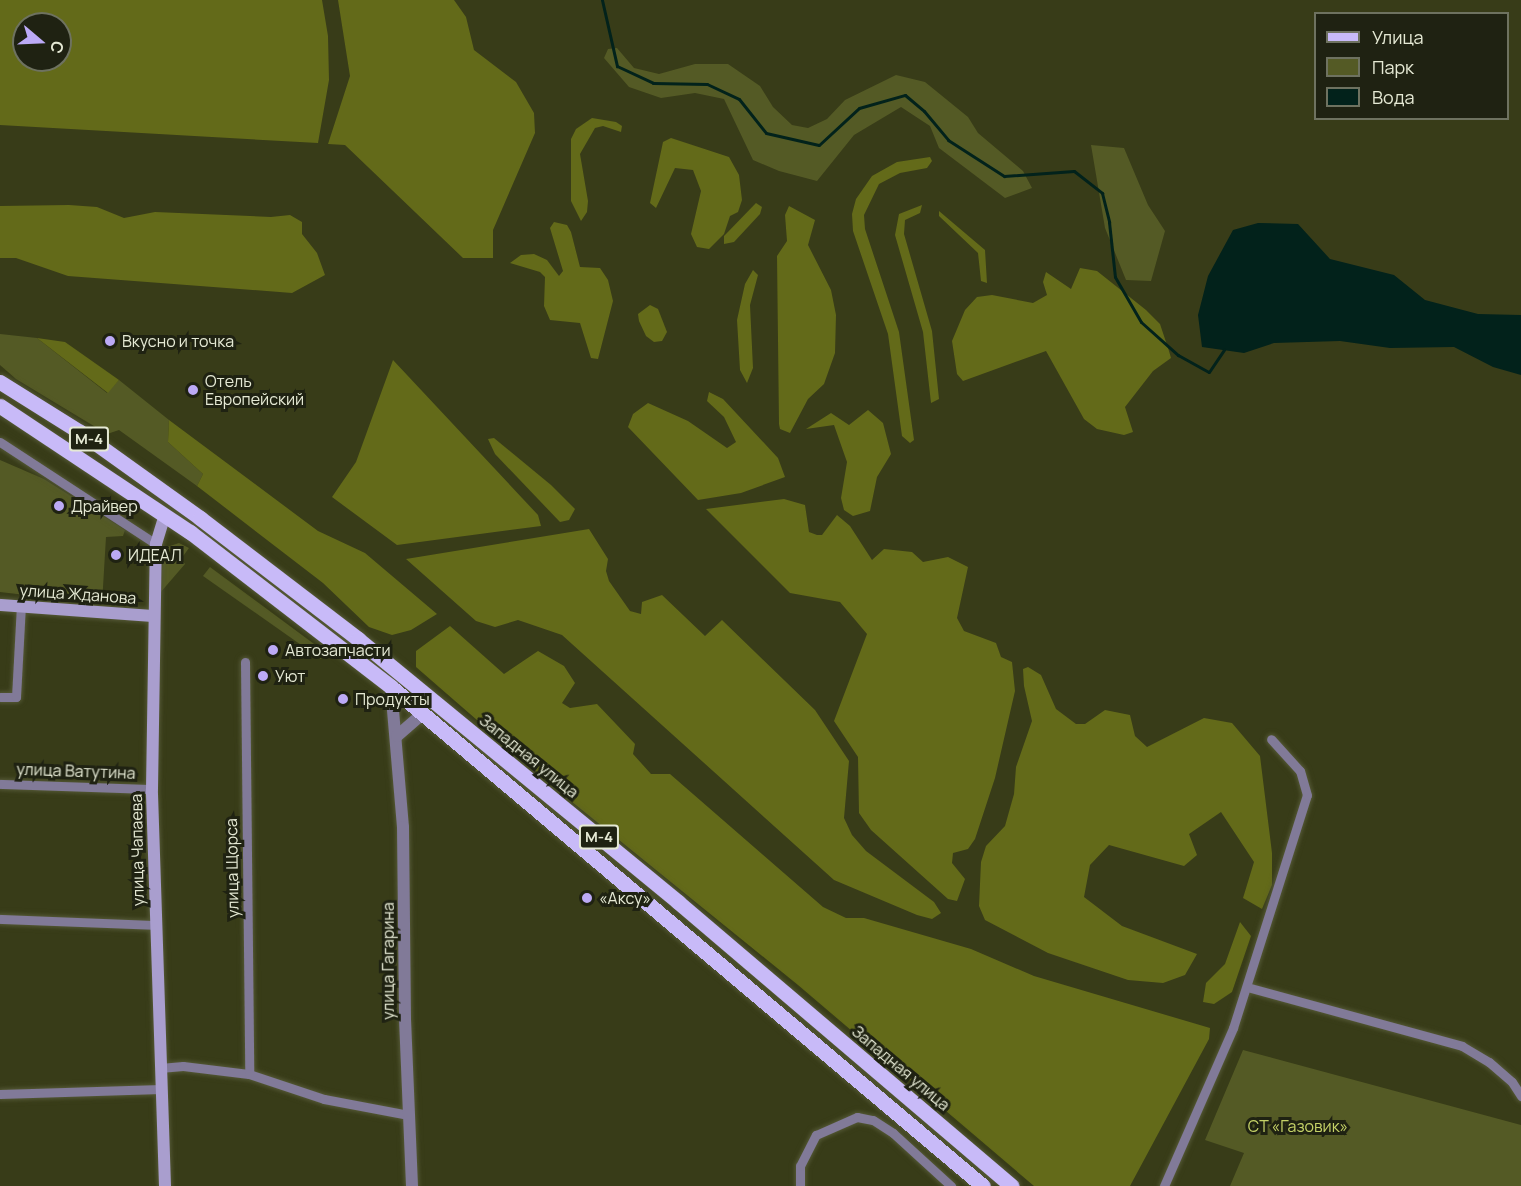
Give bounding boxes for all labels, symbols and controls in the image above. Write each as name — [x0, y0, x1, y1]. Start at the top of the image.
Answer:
north arrow — [12, 12, 72, 72]
legend — [1314, 12, 1509, 120]
text: Улица — [1372, 25, 1424, 49]
text: С — [45, 38, 69, 56]
text: Парк — [1372, 55, 1414, 79]
text: Вода — [1372, 85, 1414, 109]
place label: Вкусно и точка — [122, 331, 234, 351]
marker: Вкусно и точка — [103, 334, 117, 348]
place label: Отель Европейский — [205, 371, 304, 409]
marker: Отель Европейский — [186, 383, 200, 397]
road number: М-4 — [68, 427, 110, 451]
place label: Драйвер — [71, 496, 138, 516]
marker: Драйвер — [52, 499, 66, 513]
place label: ИДЕАЛ — [128, 545, 182, 565]
marker: ИДЕАЛ — [109, 548, 123, 562]
street label: улица Жданова — [19, 580, 137, 608]
place label: Автозапчасти — [285, 640, 390, 660]
marker: Автозапчасти — [266, 643, 280, 657]
place label: Уют — [275, 666, 305, 686]
marker: Уют — [256, 669, 270, 683]
place label: Продукты — [355, 689, 430, 709]
marker: Продукты — [336, 692, 350, 706]
street label: Западная улица — [476, 710, 582, 802]
street label: улица Ватутина — [16, 759, 136, 783]
street label: улица Чапаева — [126, 794, 148, 906]
street label: улица Щорса — [222, 818, 242, 918]
road number: М-4 — [578, 825, 620, 849]
place label: «Аксу» — [599, 888, 651, 908]
marker: «Аксу» — [580, 891, 594, 905]
street label: улица Гагарина — [378, 902, 398, 1020]
street label: Западная улица — [848, 1022, 954, 1114]
park label: СТ «Газовик» — [1248, 1116, 1348, 1136]

